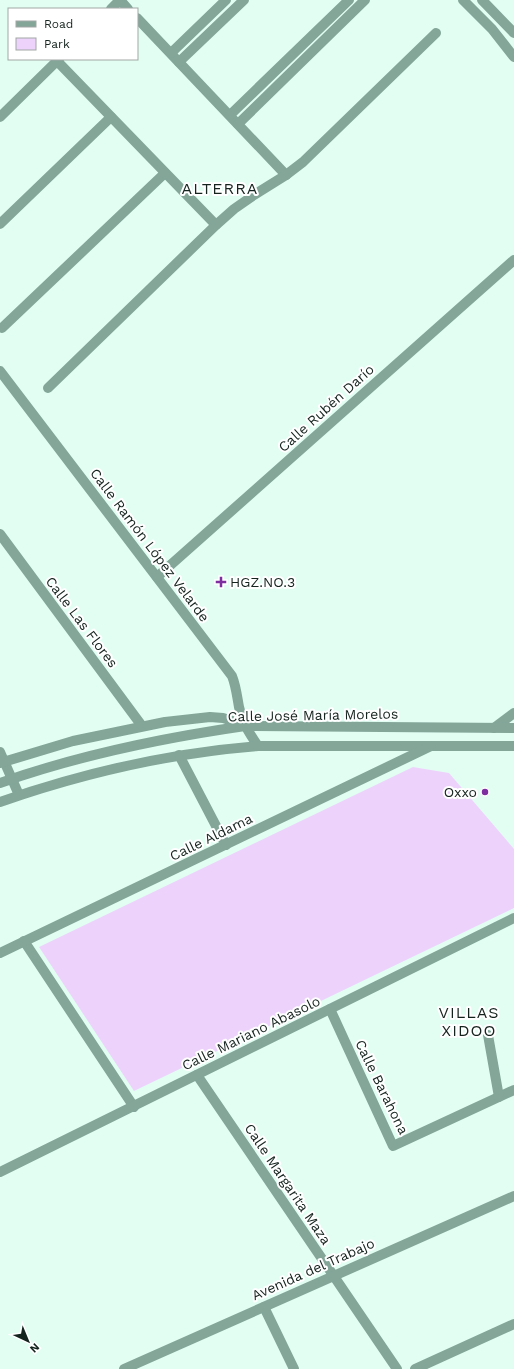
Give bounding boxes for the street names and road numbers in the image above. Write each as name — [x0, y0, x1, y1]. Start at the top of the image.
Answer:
street label: Calle Rubén Darío — [275, 361, 377, 455]
street label: Calle Ramón López Velarde — [87, 465, 213, 625]
street label: Calle Las Flores — [43, 573, 121, 671]
street label: Calle José María Morelos — [228, 706, 398, 724]
street label: Calle Aldama — [167, 810, 255, 864]
street label: Calle Mariano Abasolo — [179, 993, 323, 1073]
street label: Calle Barahona — [352, 1037, 412, 1137]
street label: Calle Margarita Maza — [242, 1121, 334, 1248]
street label: Avenida del Trabajo — [249, 1235, 377, 1303]

